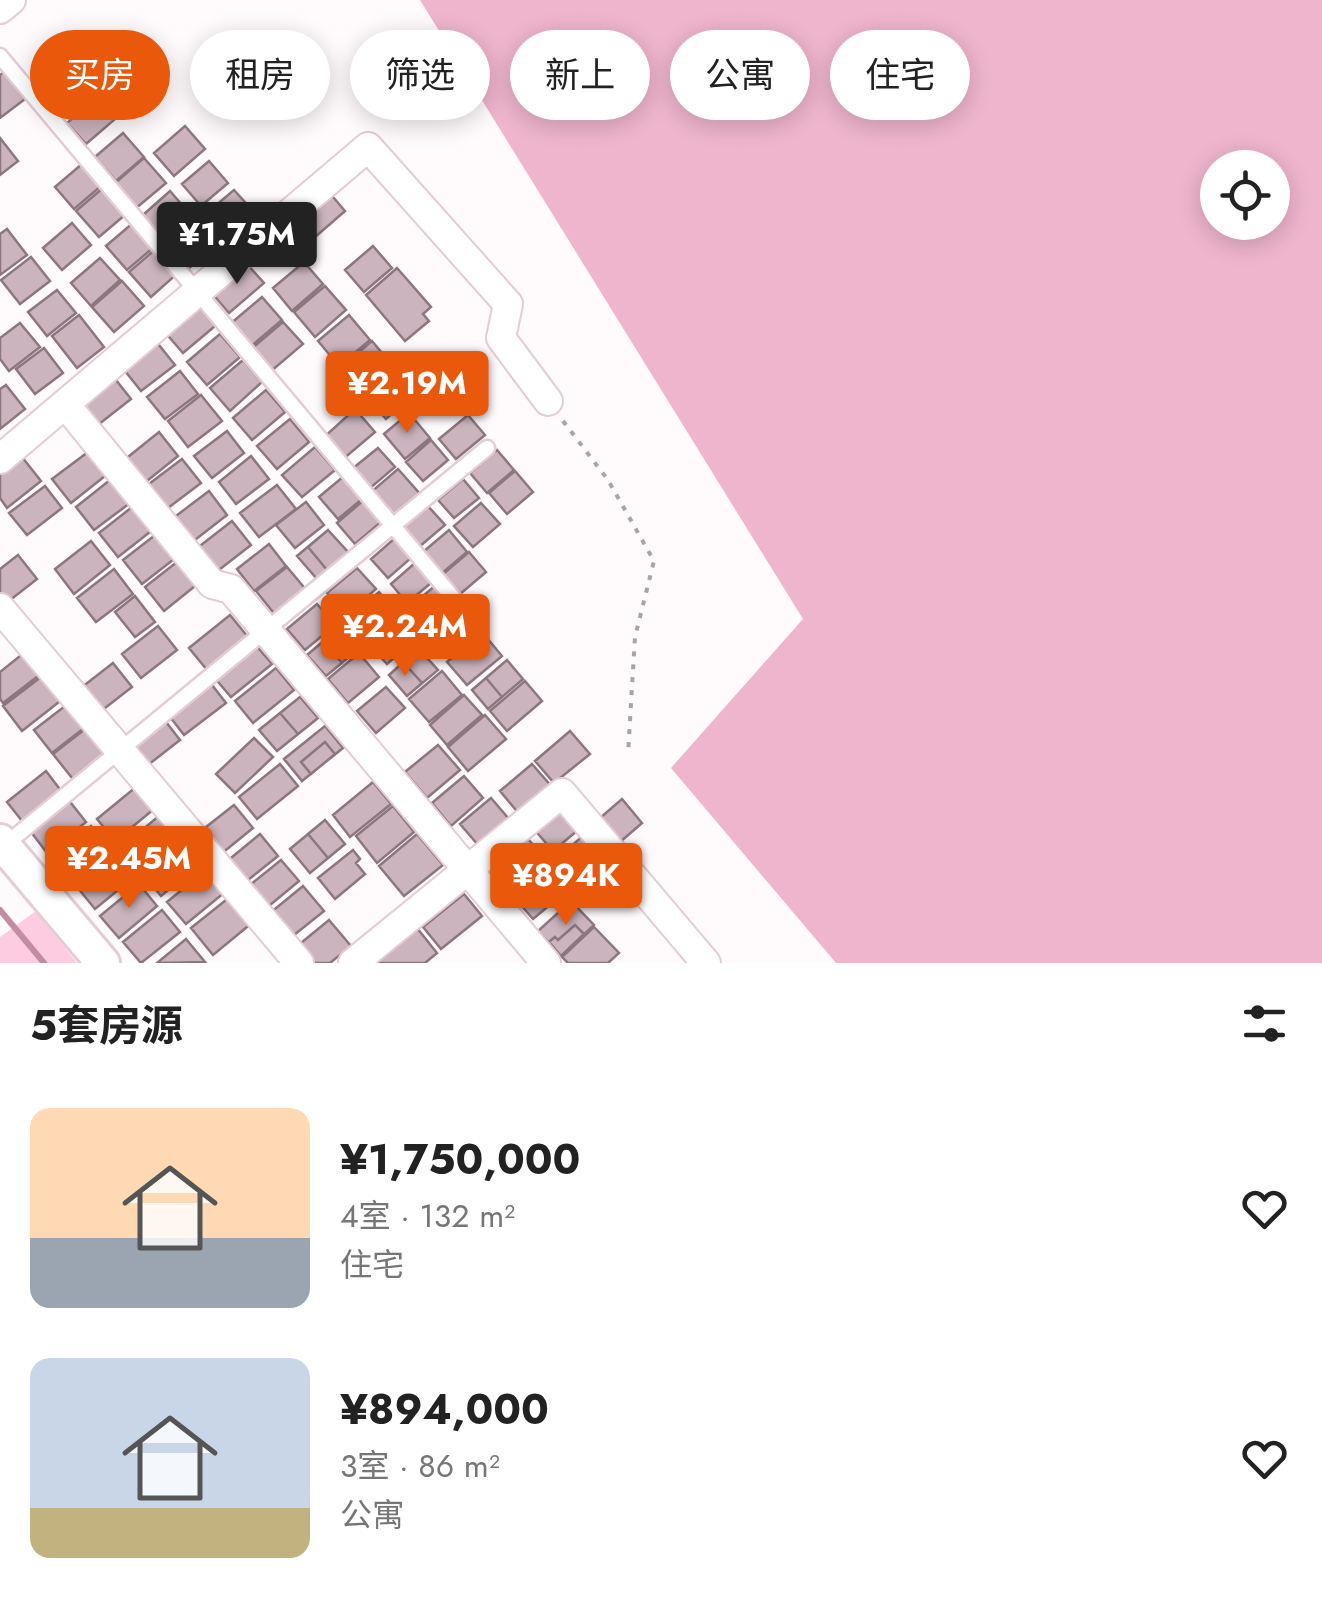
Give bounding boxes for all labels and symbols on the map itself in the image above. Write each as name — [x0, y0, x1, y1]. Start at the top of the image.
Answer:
pin: ¥1.75M — [156, 202, 318, 287]
pin: ¥2.19M — [326, 351, 488, 436]
pin: ¥2.24M — [324, 594, 486, 679]
pin: ¥2.45M — [48, 826, 210, 911]
pin: ¥894K — [496, 843, 636, 928]

